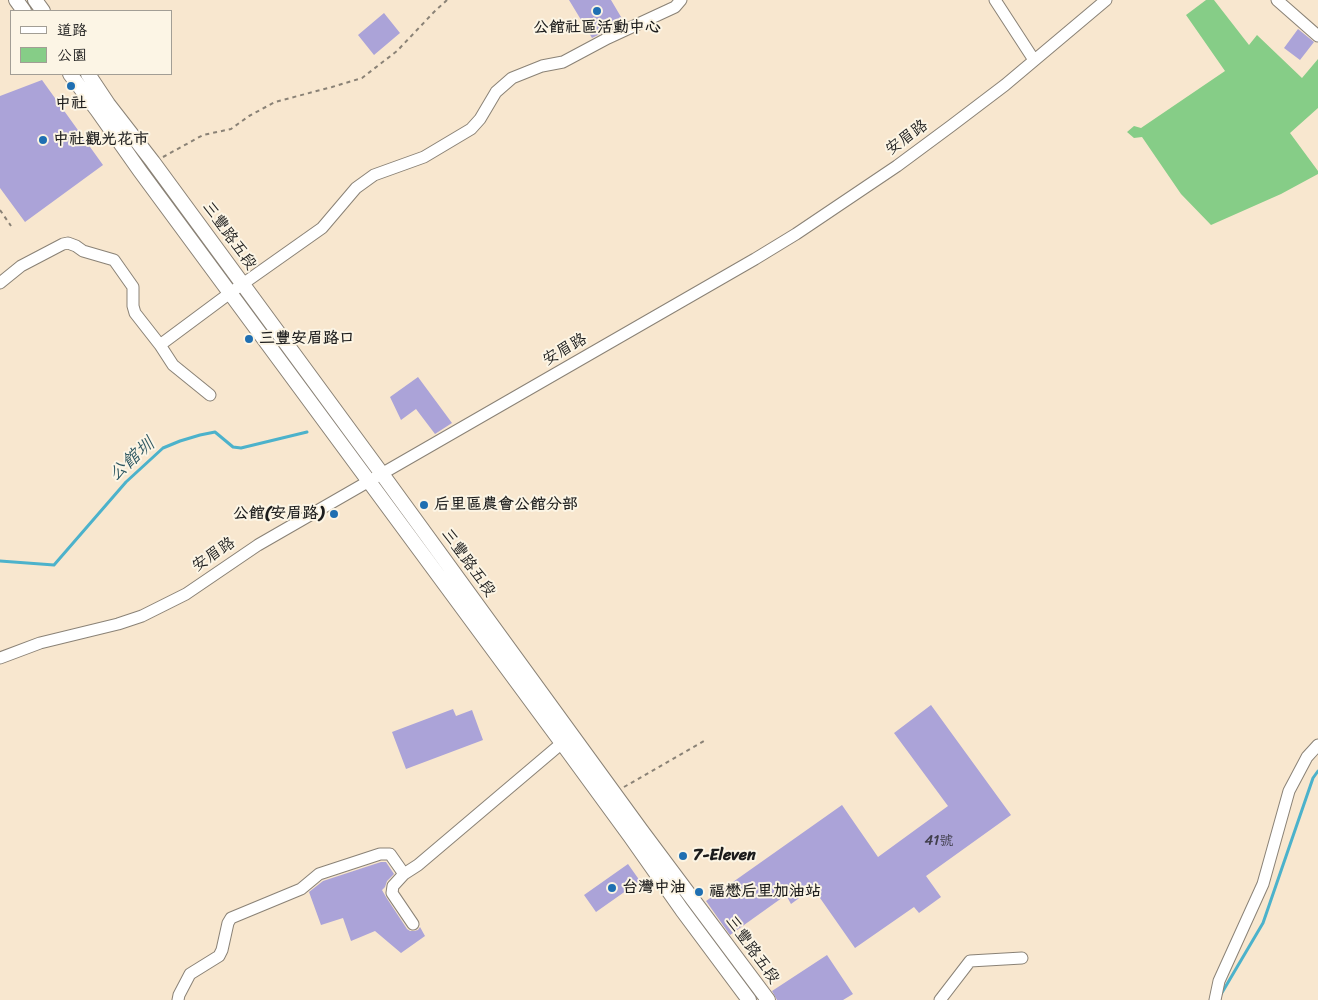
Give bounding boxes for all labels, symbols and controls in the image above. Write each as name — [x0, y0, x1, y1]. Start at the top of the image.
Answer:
marker: 公館社區活動中心 — [591, 5, 603, 17]
legend — [10, 10, 172, 75]
text: 道路 — [57, 17, 87, 43]
place label: 公館社區活動中心 — [533, 18, 661, 38]
text: 公園 — [57, 42, 87, 68]
marker: 中社 — [65, 80, 77, 92]
place label: 中社 — [55, 94, 87, 114]
street label: 安眉路 — [882, 116, 932, 160]
place label: 中社觀光花市 — [53, 130, 149, 150]
marker: 中社觀光花市 — [37, 134, 49, 146]
street label: 三豐路五段 — [198, 198, 260, 274]
place label: 三豐安眉路口 — [259, 329, 355, 349]
street label: 安眉路 — [539, 330, 591, 370]
marker: 三豐安眉路口 — [243, 333, 255, 345]
water label: 公館圳 — [105, 434, 159, 486]
place label: 后里區農會公館分部 — [434, 495, 578, 515]
marker: 后里區農會公館分部 — [418, 499, 430, 511]
place label: 公館(安眉路) — [233, 504, 324, 524]
marker: 公館(安眉路) — [328, 508, 340, 520]
street label: 三豐路五段 — [437, 525, 499, 601]
street label: 安眉路 — [189, 534, 239, 576]
house number: 41號 — [925, 833, 953, 849]
place label: 7-Eleven — [693, 846, 756, 866]
marker: 7-Eleven — [677, 850, 689, 862]
place label: 台灣中油 — [622, 878, 686, 898]
marker: 台灣中油 — [606, 882, 618, 894]
place label: 福懋后里加油站 — [709, 882, 821, 902]
marker: 福懋后里加油站 — [693, 886, 705, 898]
street label: 三豐路五段 — [721, 912, 783, 988]

